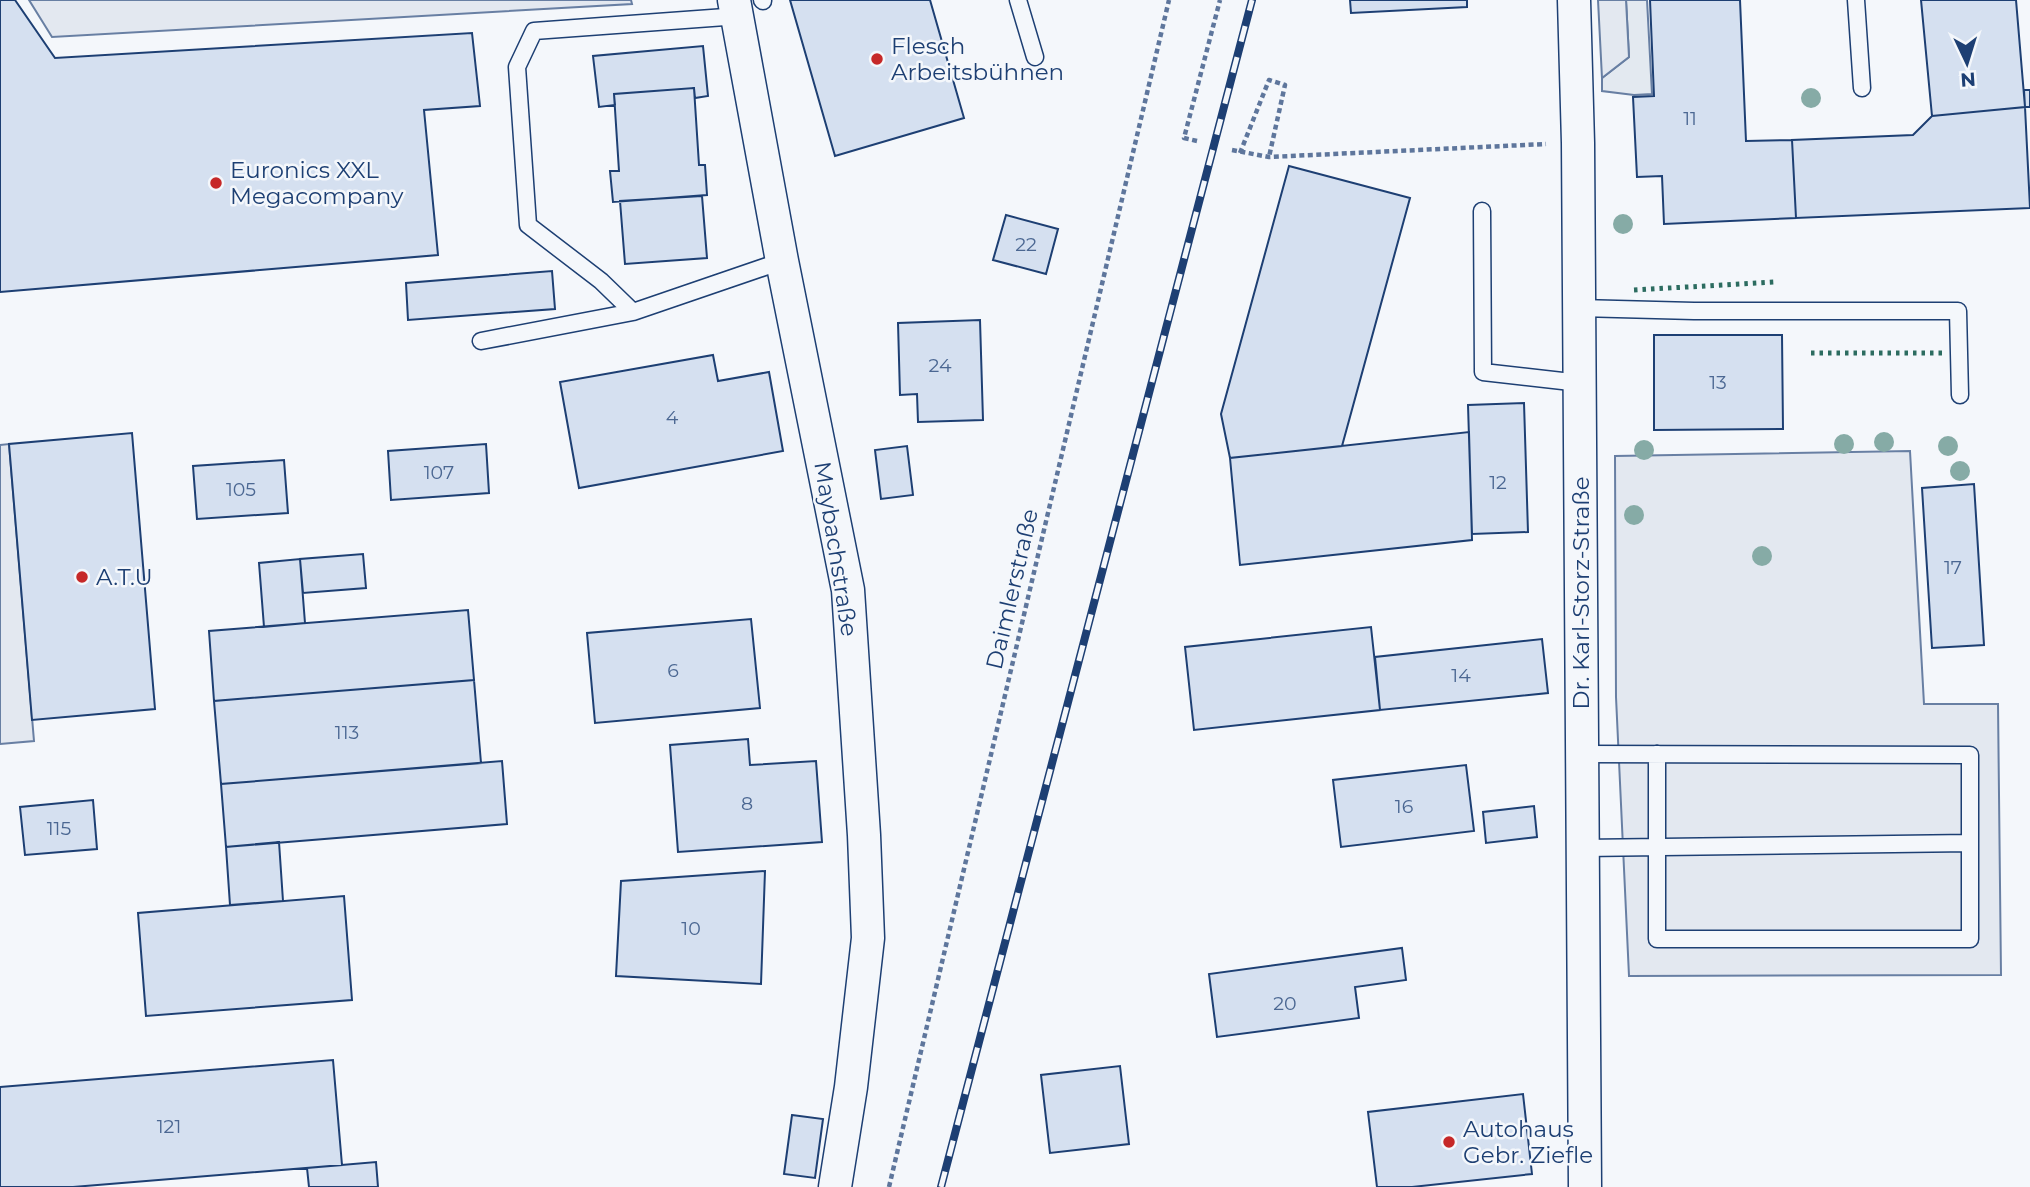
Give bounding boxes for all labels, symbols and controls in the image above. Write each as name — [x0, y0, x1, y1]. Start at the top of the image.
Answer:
north arrow — [1932, 28, 2002, 98]
place label: Flesch Arbeitsbühnen — [891, 32, 1064, 86]
marker: Flesch Arbeitsbühnen — [869, 51, 885, 67]
text: N — [1960, 67, 1977, 91]
house number: 11 — [1683, 107, 1697, 130]
place label: Euronics XXL Megacompany — [230, 156, 404, 210]
marker: Euronics XXL Megacompany — [208, 175, 224, 191]
house number: 22 — [1015, 233, 1037, 256]
house number: 24 — [929, 354, 952, 377]
house number: 13 — [1709, 371, 1727, 394]
house number: 4 — [666, 406, 679, 429]
street label: Maybachstraße — [808, 460, 864, 638]
house number: 107 — [424, 461, 454, 484]
house number: 12 — [1489, 471, 1507, 494]
street label: Dr. Karl-Storz-Straße — [1567, 476, 1595, 710]
house number: 105 — [226, 478, 256, 501]
street label: Daimlerstraße — [980, 506, 1044, 672]
house number: 17 — [1944, 556, 1962, 579]
place label: A.T.U — [96, 563, 153, 591]
marker: A.T.U — [74, 569, 90, 585]
house number: 6 — [667, 659, 679, 682]
house number: 14 — [1451, 664, 1471, 687]
house number: 113 — [335, 721, 359, 744]
house number: 8 — [741, 792, 753, 815]
house number: 16 — [1395, 795, 1413, 818]
house number: 115 — [47, 817, 71, 840]
house number: 10 — [681, 917, 701, 940]
house number: 20 — [1273, 992, 1297, 1015]
house number: 121 — [157, 1115, 181, 1138]
place label: Autohaus Gebr. Ziefle — [1463, 1115, 1593, 1169]
marker: Autohaus Gebr. Ziefle — [1441, 1134, 1457, 1150]

